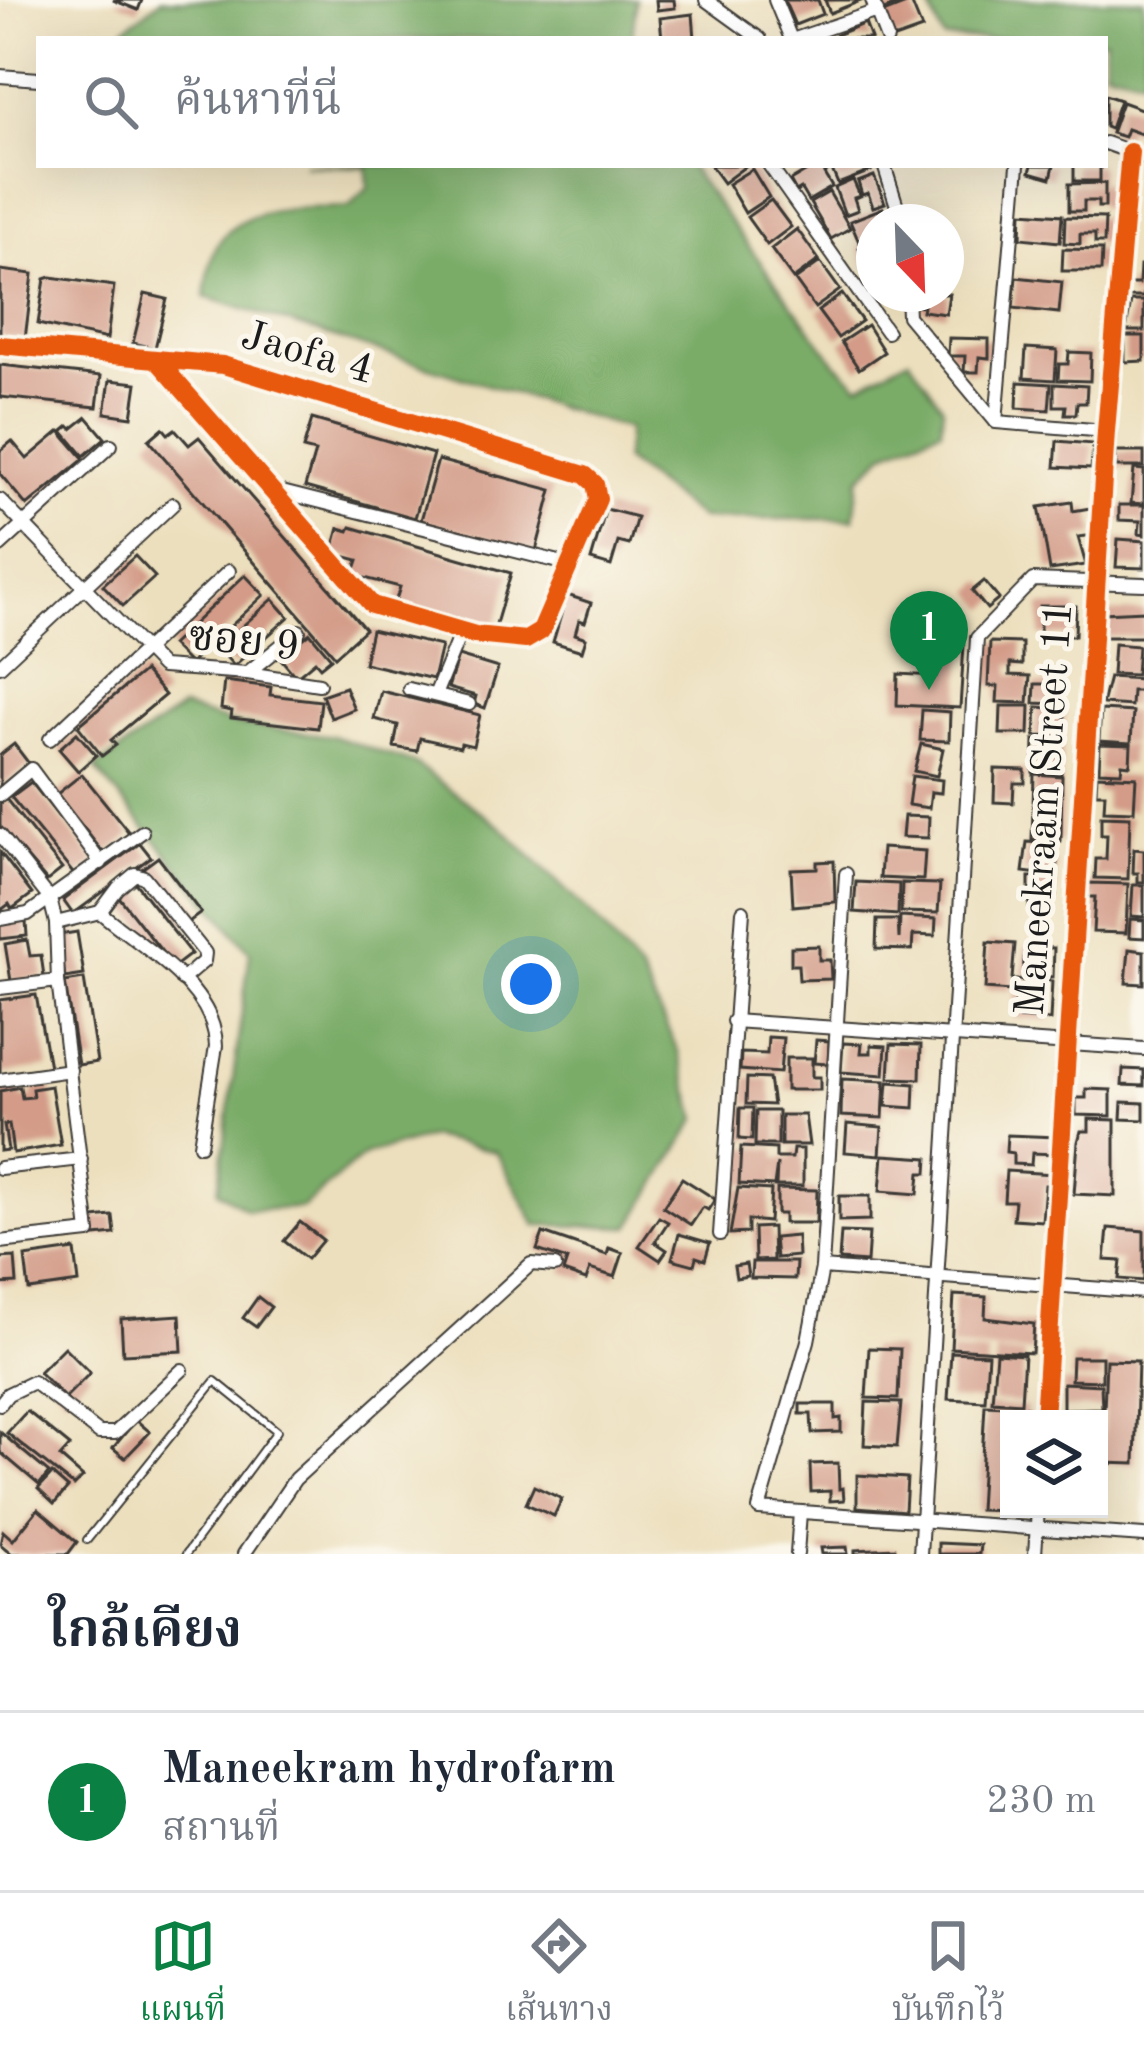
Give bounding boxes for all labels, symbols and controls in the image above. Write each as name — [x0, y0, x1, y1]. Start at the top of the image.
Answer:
search box — [36, 36, 1108, 168]
icon: search — [78, 69, 144, 135]
text: ค้นหาที่นี่ — [174, 80, 342, 125]
north arrow — [856, 204, 964, 312]
street label: Jaofa 4 — [236, 315, 378, 393]
pin: 1 — [890, 591, 968, 690]
street label: Maneekraam Street 11 — [1011, 601, 1081, 1017]
street label: ซอย 9 — [187, 616, 301, 670]
your location — [501, 954, 561, 1014]
map controls — [1000, 1410, 1108, 1518]
button: layers — [1000, 1410, 1108, 1518]
text: ใกล้เคียง — [48, 1607, 242, 1658]
text: Maneekram hydrofarm — [162, 1748, 616, 1793]
text: 1 — [76, 1782, 98, 1821]
text: 230 m — [986, 1782, 1096, 1821]
text: สถานที่ — [162, 1810, 280, 1849]
tab: แผนที่ — [140, 1913, 226, 2038]
tab: เส้นทาง — [505, 1913, 613, 2038]
tab: บันทึกไว้ — [892, 1913, 1004, 2038]

